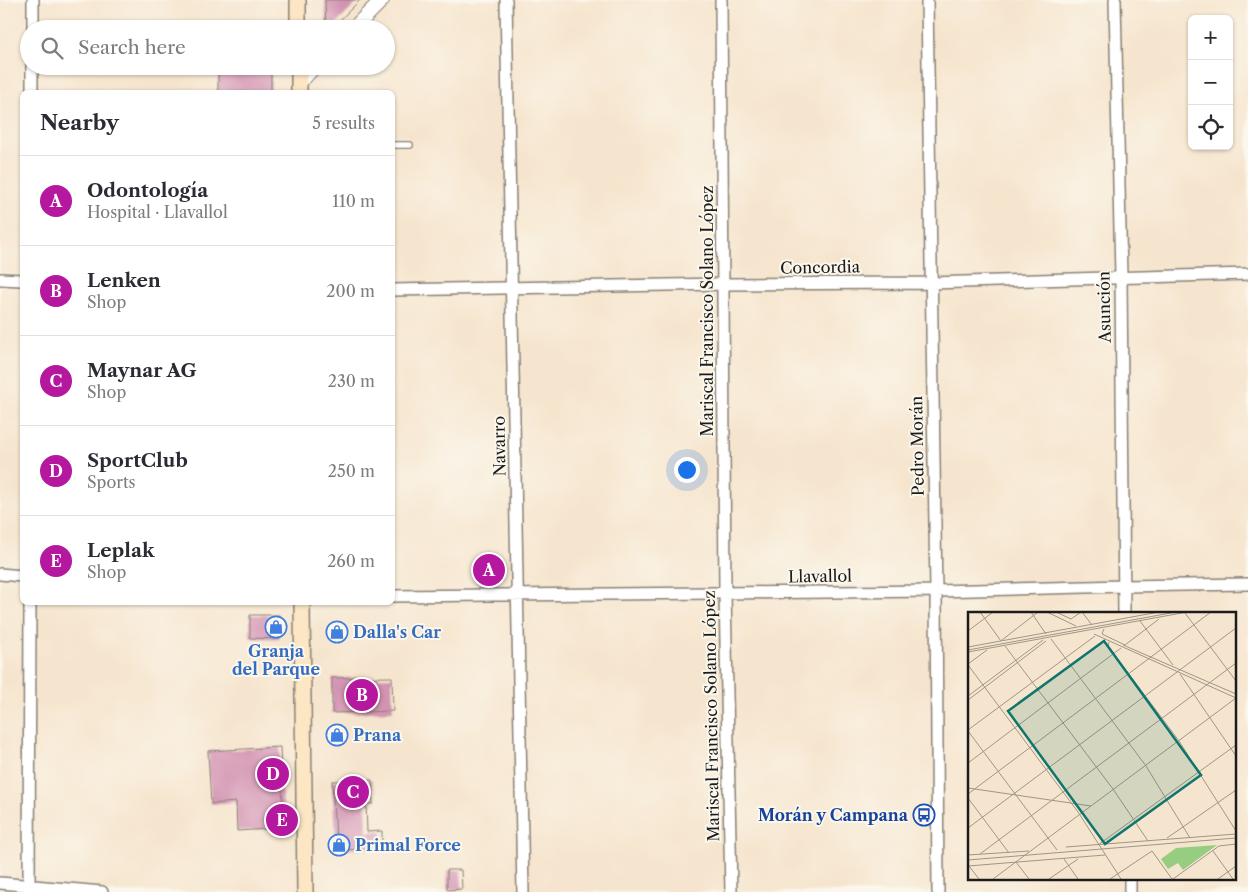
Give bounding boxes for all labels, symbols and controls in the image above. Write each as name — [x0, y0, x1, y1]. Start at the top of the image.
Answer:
map controls — [1188, 15, 1233, 150]
button: + — [1188, 15, 1233, 60]
search box — [20, 20, 395, 75]
icon: search — [38, 34, 66, 62]
text: Search here — [78, 36, 186, 59]
button: − — [1188, 60, 1233, 105]
button: locate — [1188, 105, 1233, 150]
text: Nearby — [40, 110, 119, 135]
text: 5 results — [312, 113, 375, 133]
text: Odontología — [87, 179, 208, 202]
street label: Mariscal Francisco Solano López — [697, 185, 717, 437]
text: A — [50, 191, 62, 211]
text: 110 m — [332, 191, 375, 211]
text: Hospital · Llavallol — [87, 202, 228, 222]
street label: Concordia — [780, 256, 861, 278]
text: Lenken — [87, 269, 161, 292]
street label: Asunción — [1093, 271, 1115, 344]
text: B — [50, 281, 62, 301]
text: 200 m — [326, 281, 375, 301]
text: Shop — [87, 292, 126, 312]
text: Maynar AG — [87, 359, 197, 382]
text: C — [50, 371, 62, 391]
text: 230 m — [328, 371, 375, 391]
text: Shop — [87, 382, 126, 402]
street label: Pedro Morán — [906, 396, 928, 496]
street label: Navarro — [488, 415, 510, 476]
text: SportClub — [87, 449, 188, 472]
your location — [674, 457, 700, 483]
text: D — [49, 461, 63, 481]
text: 250 m — [328, 461, 375, 481]
text: Sports — [87, 472, 136, 492]
text: Leplak — [87, 539, 154, 562]
text: E — [50, 551, 62, 571]
text: 260 m — [327, 551, 375, 571]
pin: A — [473, 551, 505, 589]
text: Shop — [87, 562, 126, 582]
street label: Llavallol — [788, 565, 852, 587]
street label: Mariscal Francisco Solano López — [699, 590, 723, 842]
inset map — [968, 612, 1236, 880]
shop icon: Granja del Parque — [264, 615, 288, 639]
shop icon: Dalla's Car — [325, 620, 349, 644]
place label: Dalla's Car — [353, 622, 441, 642]
place label: Granja del Parque — [232, 641, 320, 679]
pin: B — [346, 676, 378, 714]
shop icon: Prana — [325, 723, 349, 747]
place label: Prana — [353, 725, 402, 745]
pin: D — [257, 755, 289, 793]
pin: C — [337, 773, 369, 811]
pin: E — [266, 801, 298, 839]
bus stop icon: Morán y Campana — [912, 803, 936, 827]
place label: Morán y Campana — [758, 805, 909, 825]
shop icon: Primal Force — [327, 833, 351, 857]
place label: Primal Force — [355, 835, 461, 855]

